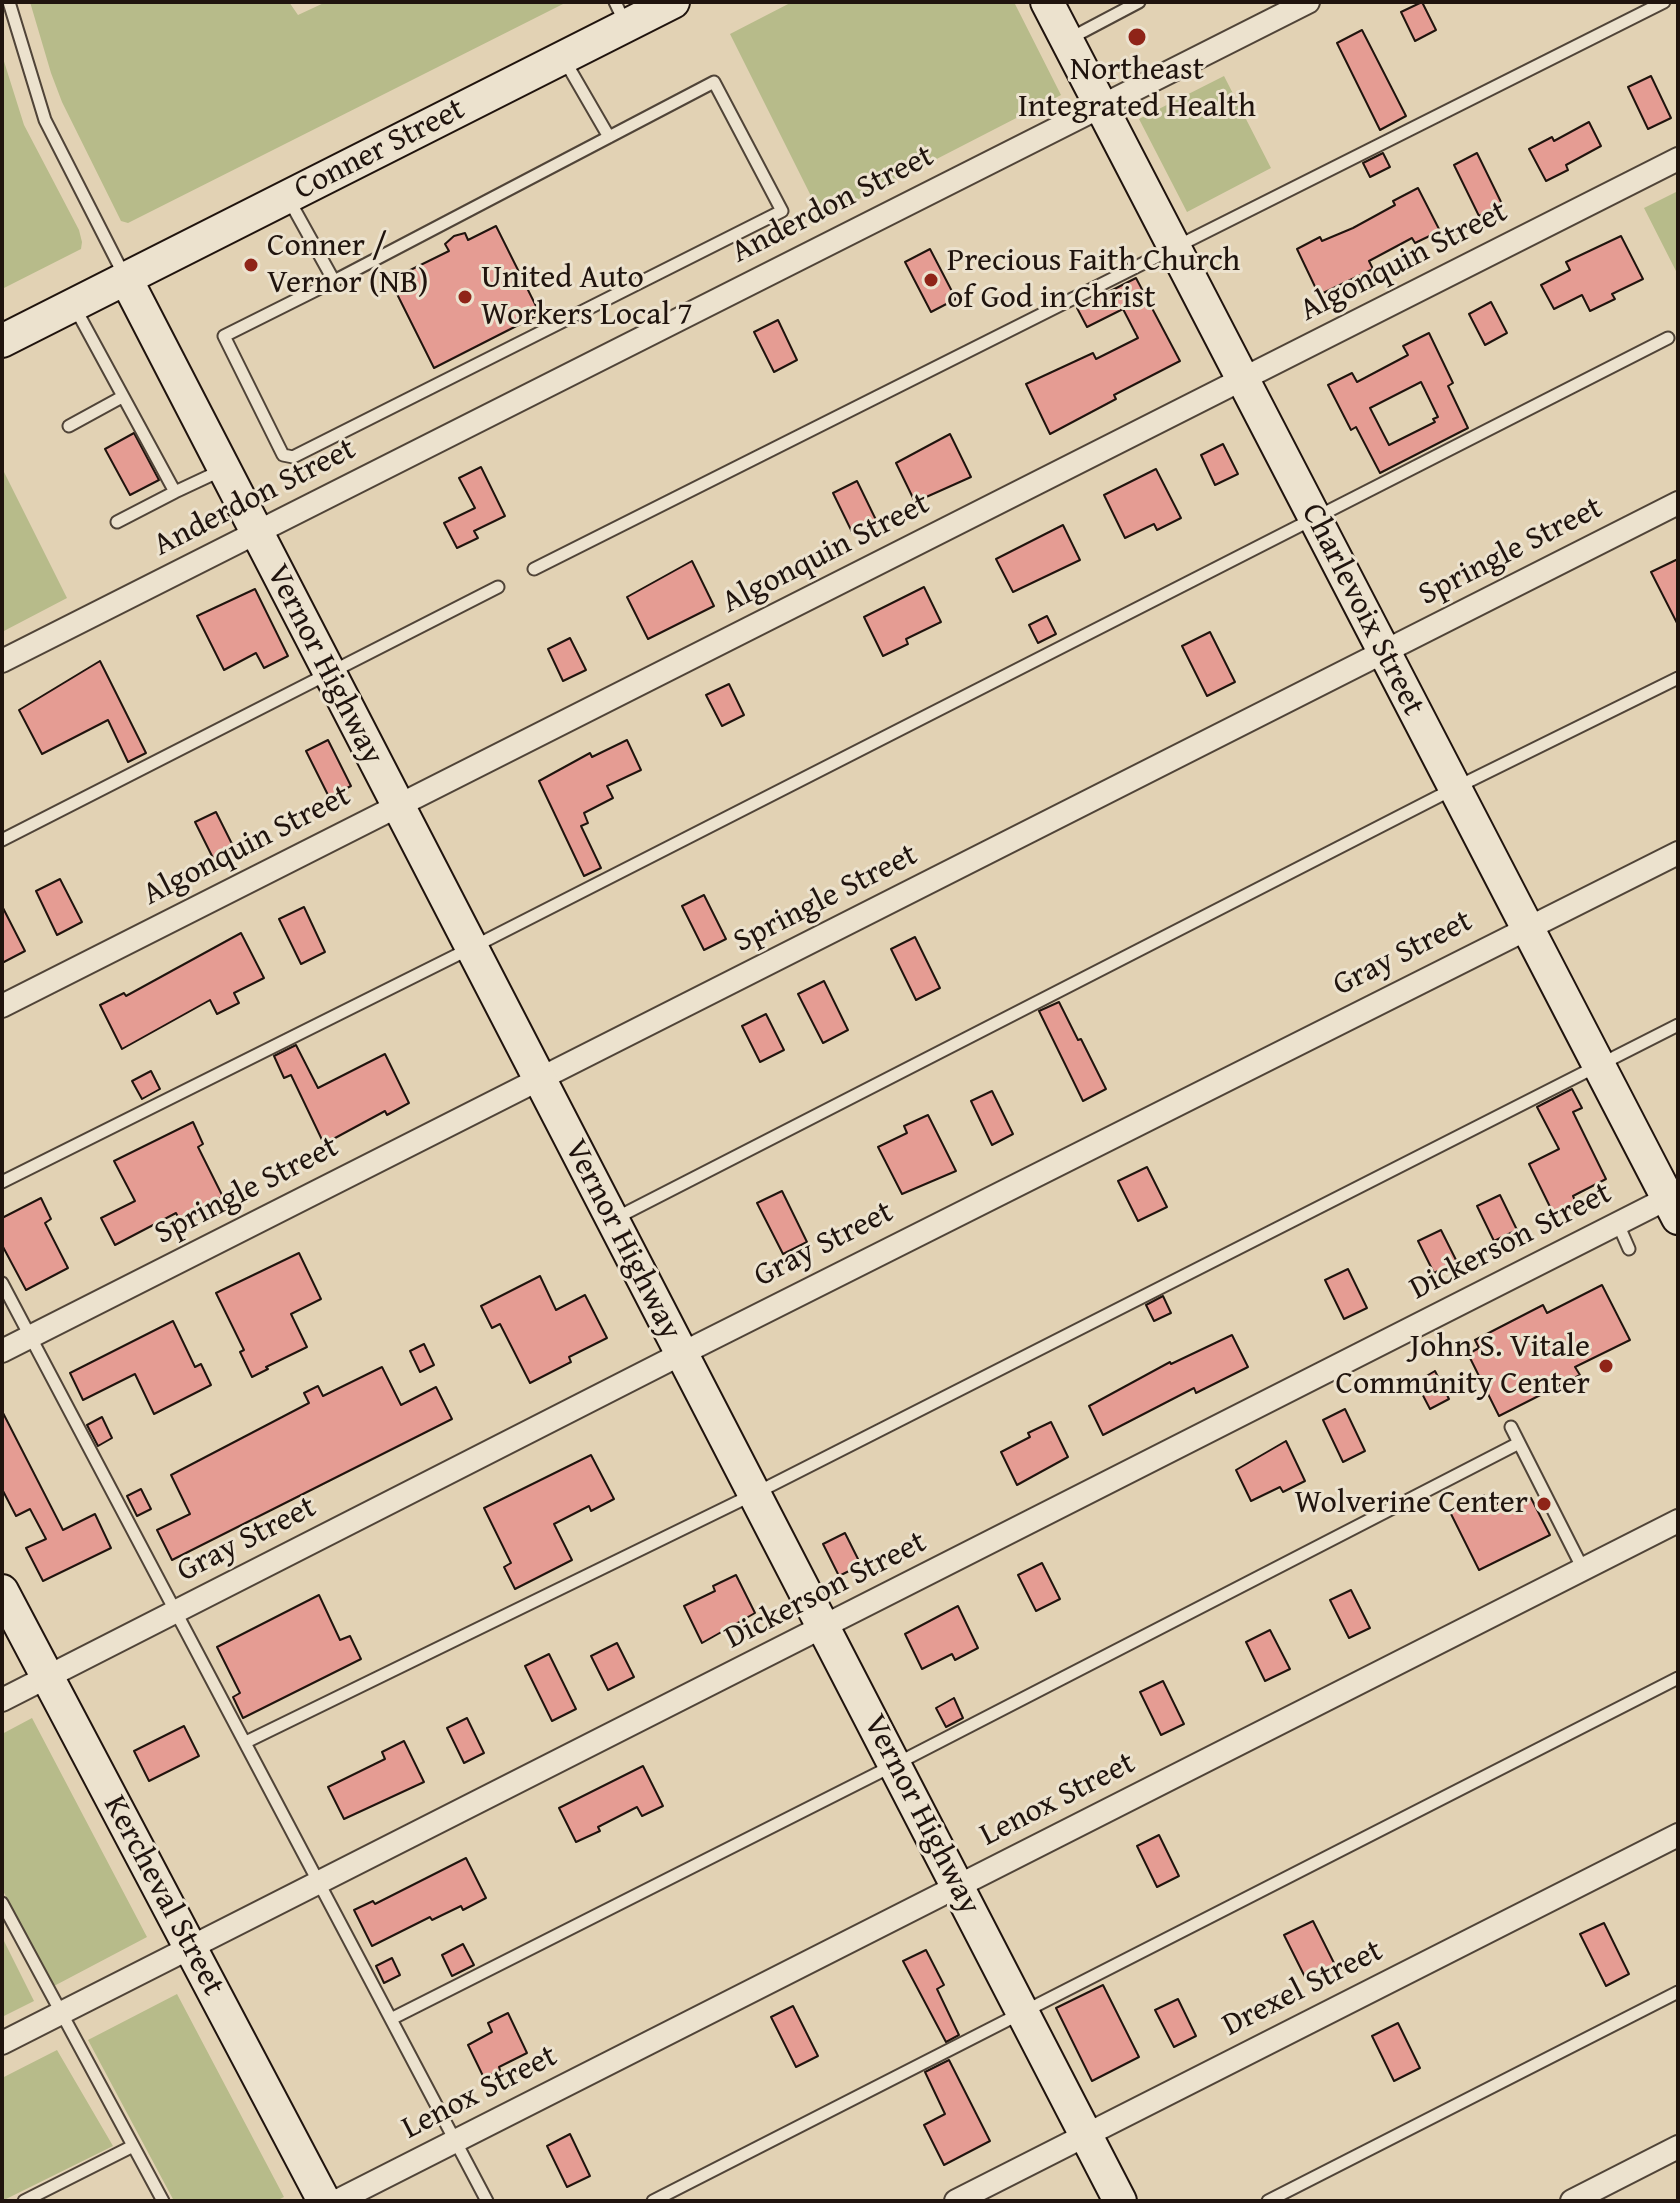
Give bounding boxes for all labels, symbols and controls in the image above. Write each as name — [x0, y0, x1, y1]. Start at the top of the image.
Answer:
marker: Northeast Integrated Health — [1126, 26, 1148, 48]
place label: Northeast Integrated Health — [1018, 52, 1256, 127]
street label: Conner Street — [288, 91, 472, 209]
street label: Anderdon Street — [726, 138, 940, 272]
street label: Algonquin Street — [1294, 193, 1514, 331]
place label: Conner / Vernor (NB) — [267, 228, 428, 303]
place label: Precious Faith Church of God in Christ — [947, 243, 1240, 318]
marker: Conner / Vernor (NB) — [242, 256, 260, 274]
place label: United Auto Workers Local 7 — [481, 260, 693, 335]
marker: Precious Faith Church of God in Christ — [922, 271, 940, 289]
marker: United Auto Workers Local 7 — [456, 288, 474, 306]
street label: Anderdon Street — [148, 431, 362, 565]
street label: Algonquin Street — [716, 485, 936, 623]
street label: Springle Street — [1413, 489, 1609, 615]
street label: Charlevoix Street — [1292, 498, 1432, 722]
street label: Vernor Highway — [257, 559, 391, 771]
street label: Algonquin Street — [137, 777, 357, 915]
street label: Springle Street — [728, 836, 924, 962]
street label: Gray Street — [1327, 903, 1479, 1005]
street label: Springle Street — [149, 1128, 345, 1254]
street label: Vernor Highway — [555, 1134, 689, 1346]
street label: Dickerson Street — [1404, 1175, 1618, 1309]
street label: Gray Street — [748, 1194, 900, 1296]
place label: John S. Vitale Community Center — [1336, 1329, 1590, 1404]
marker: John S. Vitale Community Center — [1597, 1357, 1615, 1375]
place label: Wolverine Center — [1294, 1485, 1528, 1523]
street label: Gray Street — [171, 1489, 323, 1591]
marker: Wolverine Center — [1535, 1495, 1553, 1513]
street label: Dickerson Street — [719, 1524, 933, 1658]
street label: Vernor Highway — [854, 1709, 988, 1921]
street label: Lenox Street — [974, 1745, 1142, 1855]
street label: Kercheval Street — [94, 1790, 232, 2002]
street label: Drexel Street — [1217, 1932, 1389, 2046]
street label: Lenox Street — [396, 2038, 564, 2148]

